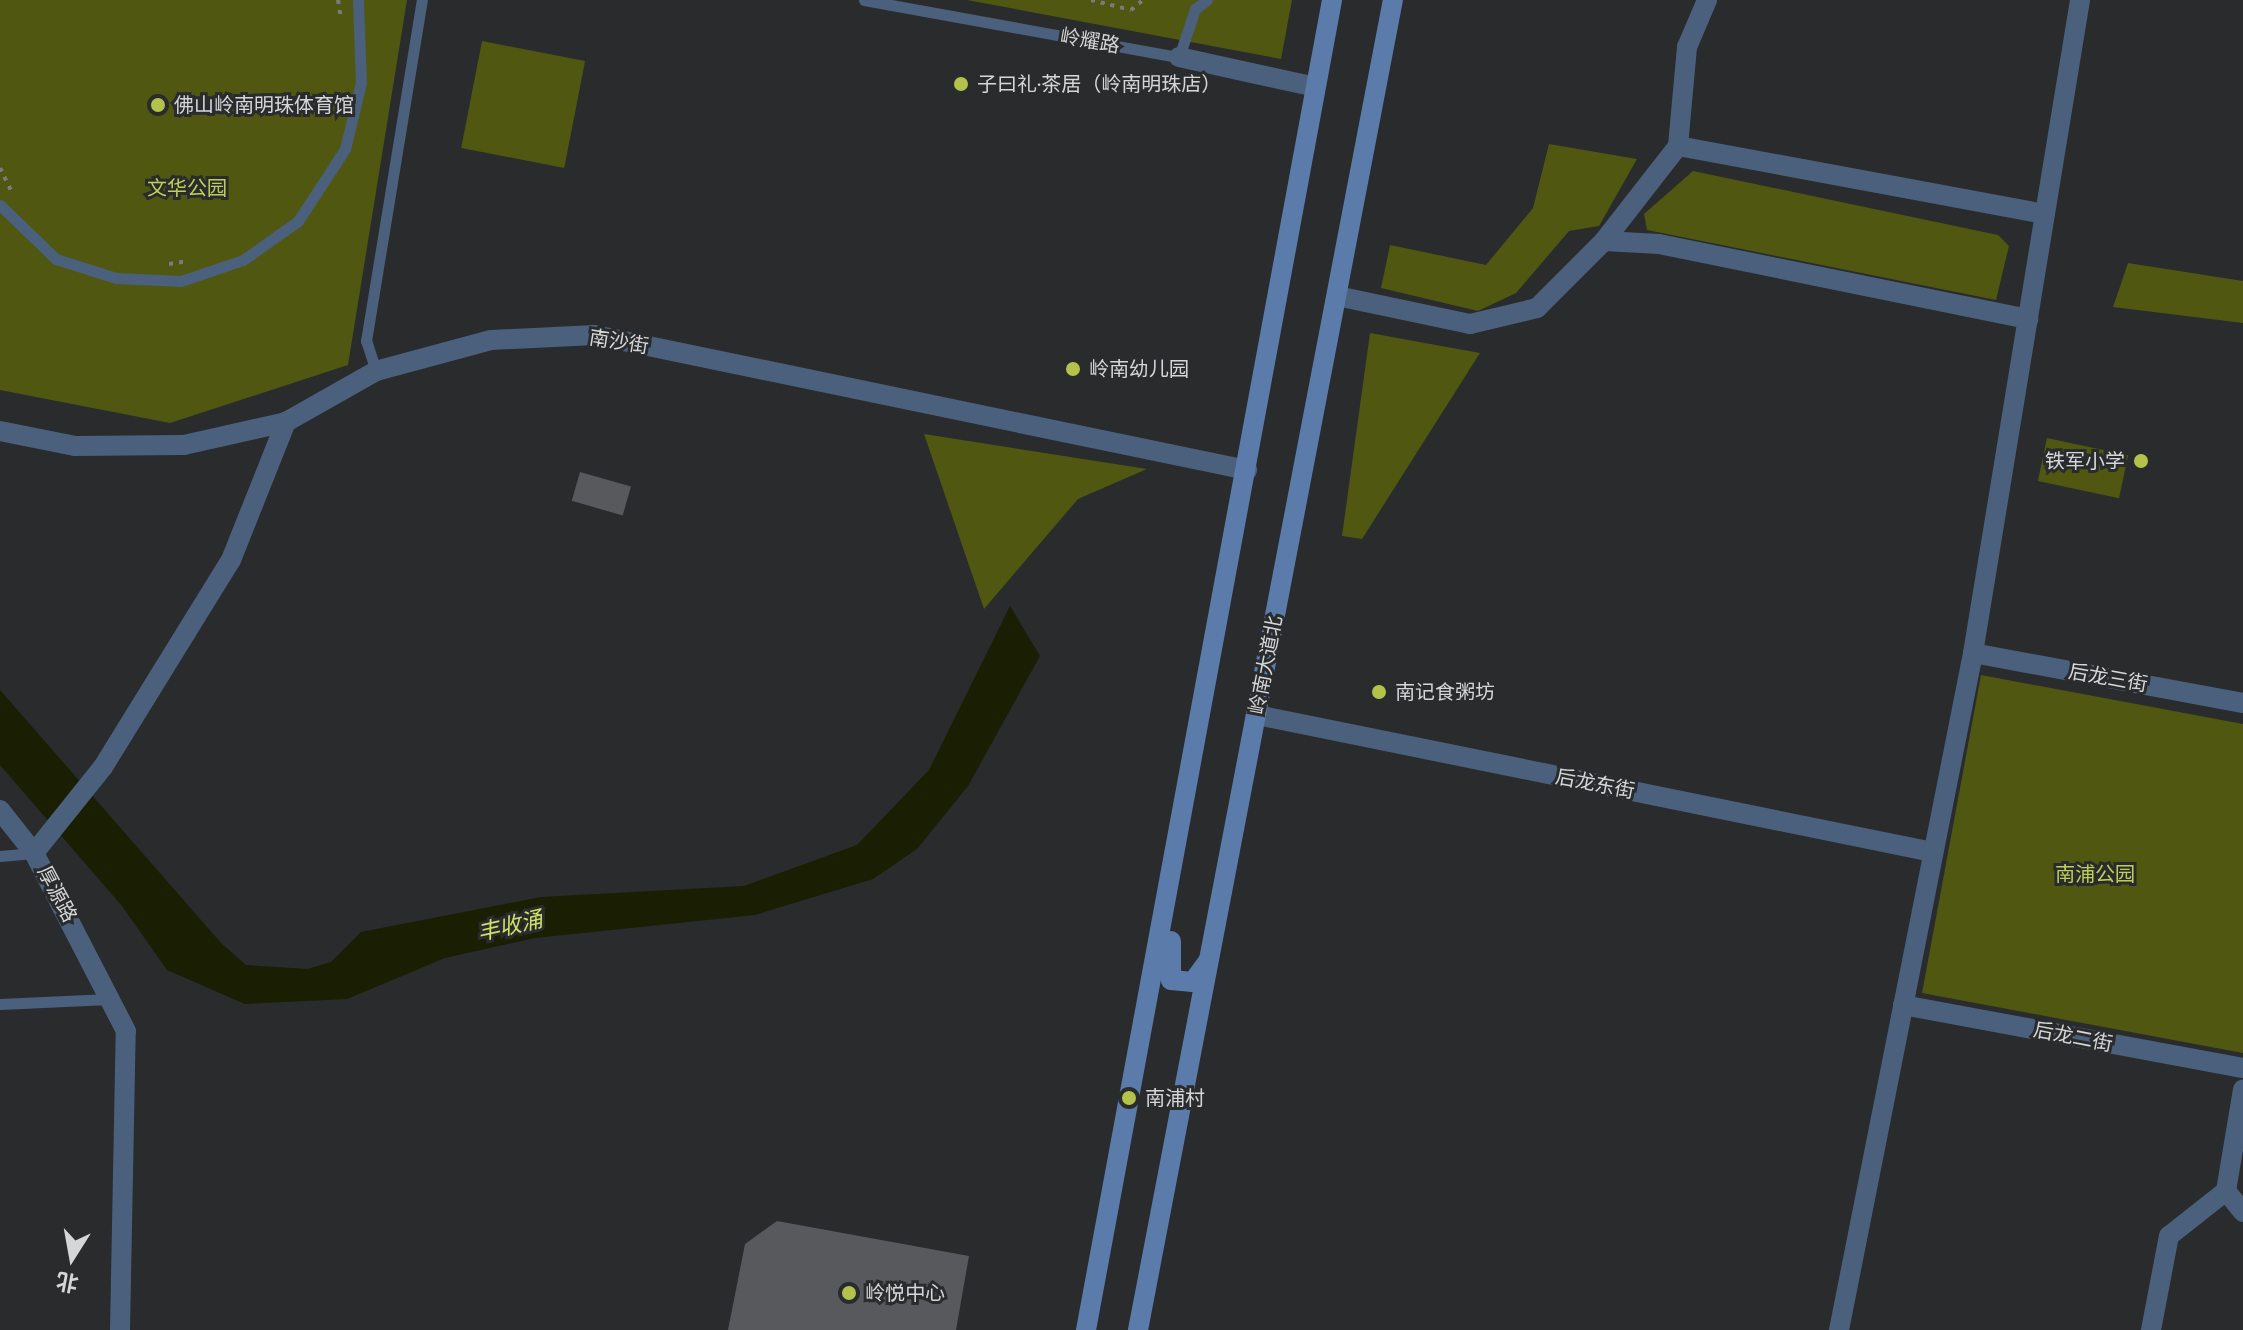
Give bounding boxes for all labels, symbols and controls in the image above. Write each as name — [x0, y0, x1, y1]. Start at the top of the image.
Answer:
street label: 岭耀路 — [1058, 24, 1122, 58]
place label: 子曰礼·茶居（岭南明珠店） — [977, 72, 1221, 96]
marker: 子曰礼·茶居（岭南明珠店） — [952, 75, 970, 93]
place label: 佛山岭南明珠体育馆 — [174, 93, 354, 117]
marker: 佛山岭南明珠体育馆 — [149, 96, 167, 114]
park label: 文华公园 — [147, 176, 227, 200]
street label: 南沙街 — [587, 325, 651, 359]
place label: 岭南幼儿园 — [1089, 357, 1189, 381]
marker: 岭南幼儿园 — [1064, 360, 1082, 378]
place label: 铁军小学 — [2045, 449, 2125, 473]
marker: 铁军小学 — [2132, 452, 2150, 470]
street label: 岭南大道北 — [1245, 614, 1287, 716]
street label: 后龙三街 — [2067, 659, 2149, 697]
place label: 南记食粥坊 — [1395, 680, 1495, 704]
marker: 南记食粥坊 — [1370, 683, 1388, 701]
street label: 后龙东街 — [1553, 765, 1637, 803]
street label: 厚源路 — [32, 862, 82, 926]
park label: 南浦公园 — [2055, 862, 2135, 886]
water label: 丰收涌 — [475, 906, 545, 946]
street label: 后龙二街 — [2031, 1018, 2115, 1056]
place label: 南浦村 — [1145, 1086, 1205, 1110]
marker: 南浦村 — [1120, 1089, 1138, 1107]
north arrow — [32, 1218, 112, 1298]
text: 北 — [54, 1267, 81, 1297]
place label: 岭悦中心 — [865, 1281, 945, 1305]
marker: 岭悦中心 — [840, 1284, 858, 1302]

